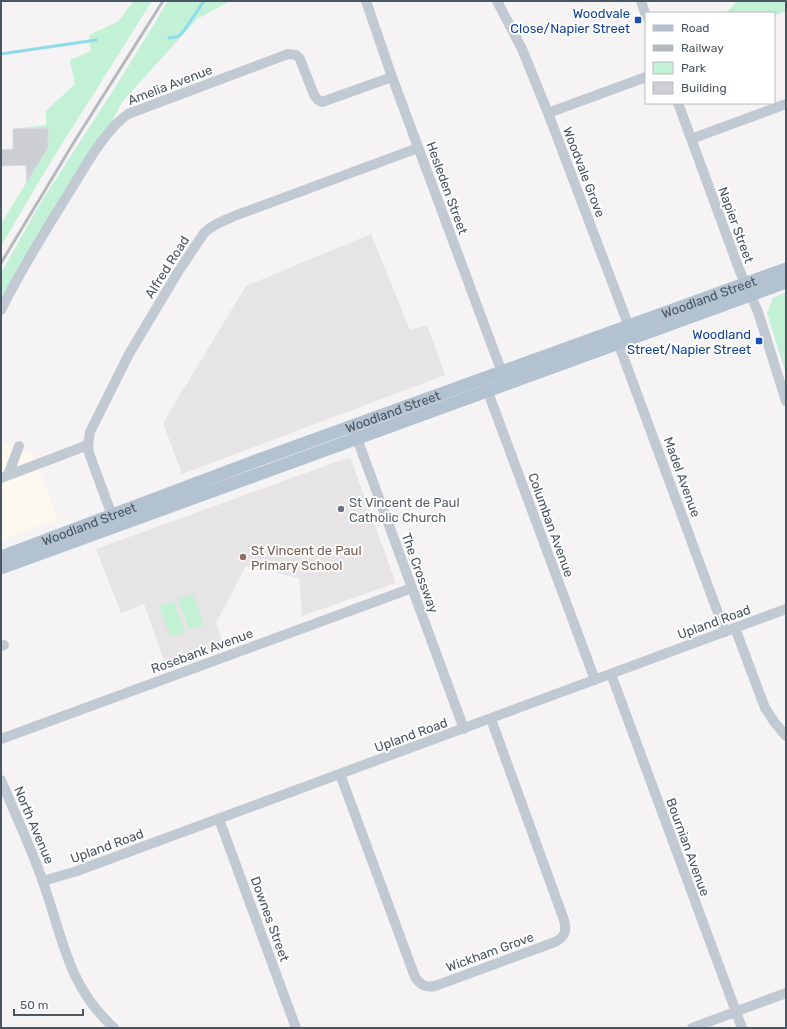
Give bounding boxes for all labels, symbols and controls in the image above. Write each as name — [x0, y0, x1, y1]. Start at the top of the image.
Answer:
place label: Woodvale Close/Napier Street — [510, 6, 630, 36]
legend — [645, 12, 775, 104]
marker: Woodvale Close/Napier Street — [633, 15, 643, 25]
text: Road — [681, 21, 709, 35]
text: Railway — [681, 41, 724, 55]
text: Park — [681, 61, 707, 75]
street label: Amelia Avenue — [126, 62, 214, 108]
text: Building — [681, 81, 727, 95]
street label: Woodvale Grove — [560, 125, 608, 219]
street label: Hesleden Street — [423, 140, 471, 236]
street label: Napier Street — [715, 185, 757, 265]
street label: Alfred Road — [142, 233, 192, 301]
street label: Woodland Street — [659, 273, 758, 321]
place label: Woodland Street/Napier Street — [627, 327, 751, 357]
marker: Woodland Street/Napier Street — [754, 336, 764, 346]
street label: Woodland Street — [343, 387, 442, 435]
street label: Madel Avenue — [661, 435, 703, 519]
street label: Columban Avenue — [525, 471, 577, 579]
place label: St Vincent de Paul Catholic Church — [349, 495, 460, 525]
street label: Woodland Street — [40, 499, 138, 548]
marker: St Vincent de Paul Catholic Church — [336, 504, 346, 514]
street label: The Crossway — [399, 531, 441, 615]
place label: St Vincent de Paul Primary School — [251, 543, 362, 573]
marker: St Vincent de Paul Primary School — [238, 552, 248, 562]
street label: Upland Road — [675, 602, 753, 642]
street label: Rosebank Avenue — [149, 626, 255, 676]
street label: Upland Road — [372, 715, 450, 755]
street label: North Avenue — [11, 784, 57, 866]
street label: Bournian Avenue — [663, 796, 713, 898]
street label: Upland Road — [68, 826, 146, 866]
street label: Downes Street — [248, 875, 292, 963]
street label: Wickham Grove — [444, 929, 536, 975]
scale bar — [14, 991, 83, 1017]
text: 50 m — [20, 998, 48, 1012]

